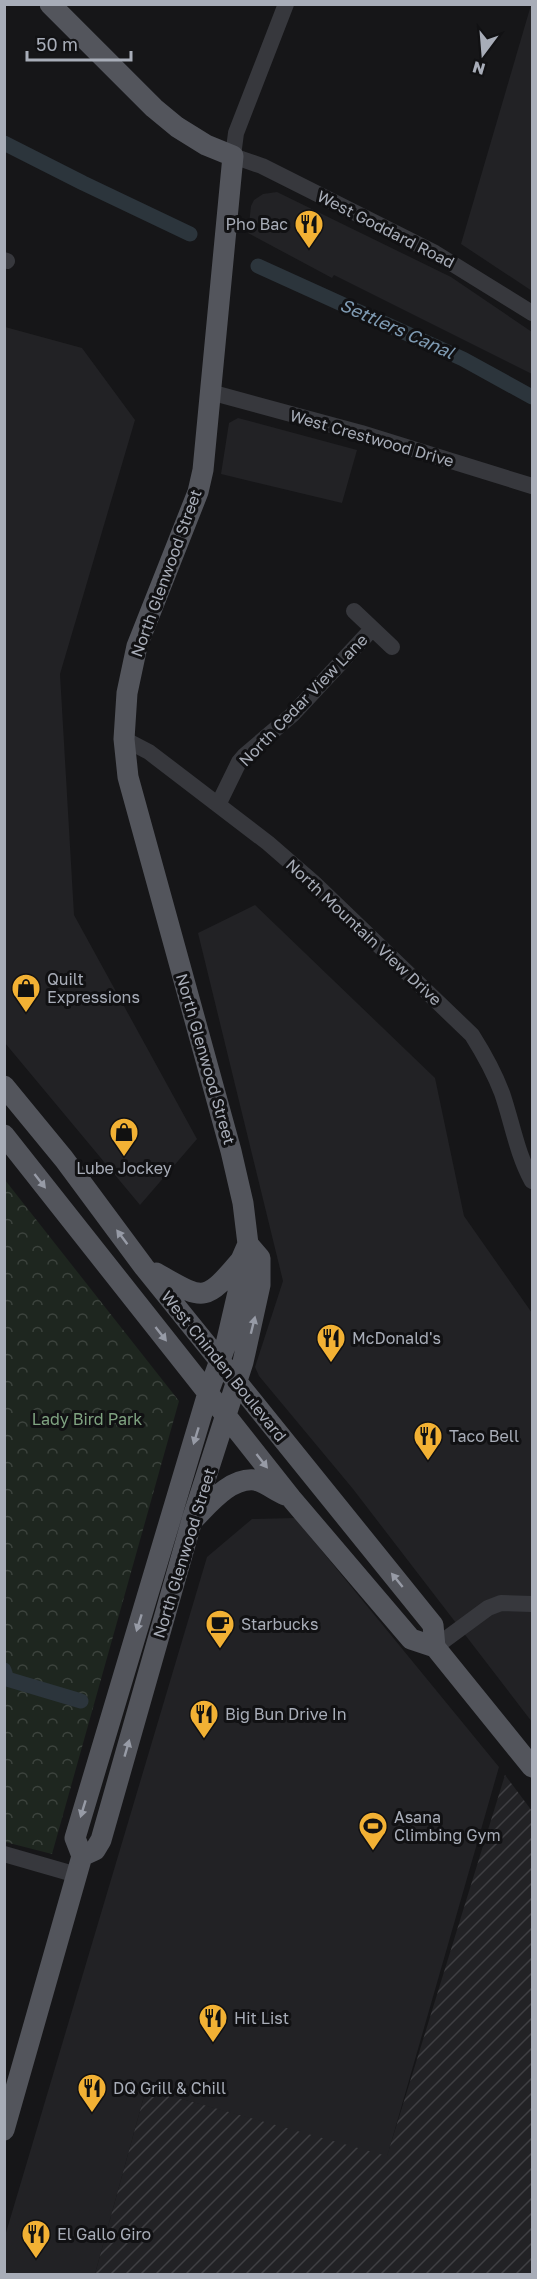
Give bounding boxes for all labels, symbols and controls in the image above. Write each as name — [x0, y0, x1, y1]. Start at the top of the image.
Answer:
scale bar — [27, 24, 130, 62]
north arrow — [453, 24, 513, 84]
text: 50 m — [36, 33, 78, 55]
text: N — [470, 57, 487, 80]
street label: West Goddard Road — [314, 186, 458, 272]
restaurant icon: Pho Bac — [293, 208, 325, 250]
place label: Pho Bac — [226, 214, 288, 234]
water label: Settlers Canal — [337, 293, 459, 364]
street label: West Crestwood Drive — [288, 405, 456, 471]
street label: North Glenwood Street — [126, 486, 206, 660]
street label: North Cedar View Lane — [235, 630, 371, 770]
street label: North Mountain View Drive — [282, 855, 446, 1009]
place label: Quilt Expressions — [47, 969, 140, 1007]
street label: North Glenwood Street — [172, 971, 240, 1147]
shop icon: Quilt Expressions — [10, 972, 42, 1014]
shop icon: Lube Jockey — [108, 1116, 140, 1158]
place label: Lube Jockey — [76, 1158, 172, 1178]
one-way arrow — [34, 1173, 47, 1189]
one-way arrow — [116, 1230, 128, 1246]
street label: West Chinden Boulevard — [157, 1287, 291, 1445]
one-way arrow — [248, 1316, 258, 1334]
restaurant icon: McDonald's — [315, 1322, 347, 1364]
one-way arrow — [155, 1326, 168, 1342]
place label: McDonald's — [352, 1328, 441, 1348]
park label: Lady Bird Park — [32, 1409, 142, 1429]
restaurant icon: Taco Bell — [412, 1420, 444, 1462]
place label: Taco Bell — [449, 1426, 519, 1446]
one-way arrow — [191, 1427, 200, 1445]
one-way arrow — [255, 1453, 268, 1469]
street label: North Glenwood Street — [149, 1465, 219, 1641]
one-way arrow — [390, 1572, 403, 1588]
cafe icon: Starbucks — [204, 1608, 236, 1650]
one-way arrow — [134, 1614, 143, 1632]
place label: Starbucks — [241, 1614, 318, 1634]
restaurant icon: Big Bun Drive In — [188, 1698, 220, 1740]
place label: Big Bun Drive In — [225, 1704, 347, 1724]
one-way arrow — [123, 1739, 132, 1757]
one-way arrow — [78, 1800, 87, 1818]
place label: Asana Climbing Gym — [394, 1807, 501, 1845]
sports icon: Asana Climbing Gym — [357, 1810, 389, 1852]
restaurant icon: Hit List — [197, 2002, 229, 2044]
place label: Hit List — [234, 2008, 289, 2028]
restaurant icon: DQ Grill & Chill — [76, 2072, 108, 2114]
place label: DQ Grill & Chill — [113, 2078, 226, 2098]
restaurant icon: El Gallo Giro — [20, 2218, 52, 2260]
place label: El Gallo Giro — [57, 2224, 151, 2244]

